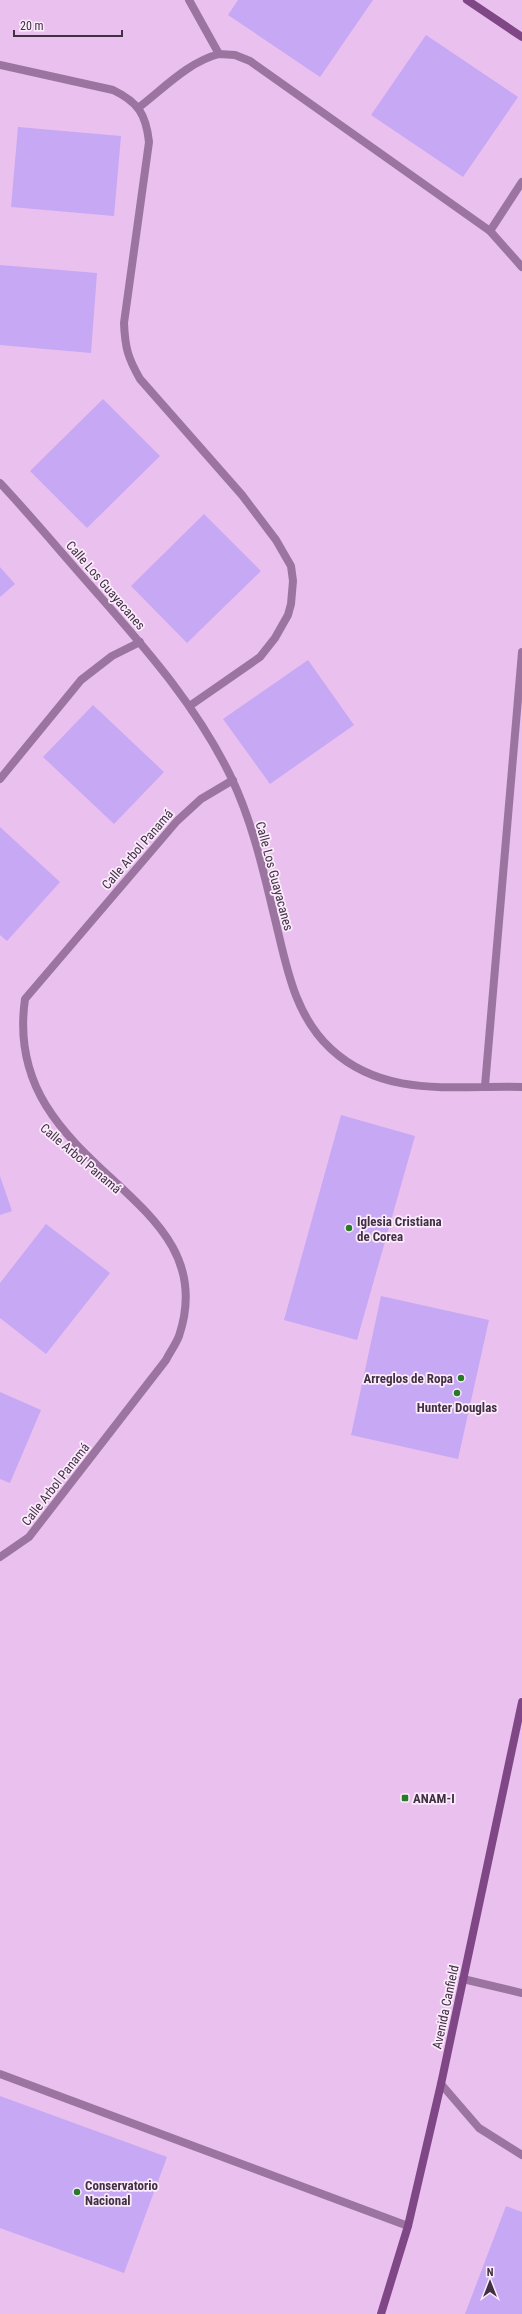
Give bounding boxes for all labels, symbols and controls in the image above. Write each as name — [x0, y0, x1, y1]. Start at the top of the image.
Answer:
scale bar — [14, 12, 122, 38]
text: 20 m — [20, 19, 44, 33]
street label: Calle Los Guayacanes — [63, 538, 148, 633]
street label: Calle Arbol Panamá — [99, 806, 176, 892]
street label: Calle Los Guayacanes — [253, 820, 296, 932]
street label: Calle Arbol Panamá — [37, 1120, 124, 1197]
place label: Iglesia Cristiana de Corea — [357, 1214, 442, 1244]
marker: Iglesia Cristiana de Corea — [344, 1223, 354, 1233]
place label: Arreglos de Ropa — [363, 1371, 453, 1386]
marker: Arreglos de Ropa — [456, 1373, 466, 1383]
marker: Hunter Douglas — [452, 1388, 462, 1398]
place label: Hunter Douglas — [417, 1400, 497, 1415]
street label: Calle Arbol Panamá — [18, 1440, 92, 1529]
place label: ANAM-I — [413, 1791, 455, 1806]
marker: ANAM-I — [400, 1793, 410, 1803]
street label: Avenida Canfield — [429, 1964, 462, 2050]
place label: Conservatorio Nacional — [85, 2178, 159, 2208]
marker: Conservatorio Nacional — [72, 2187, 82, 2197]
north arrow — [470, 2262, 510, 2302]
text: N — [487, 2266, 494, 2279]

